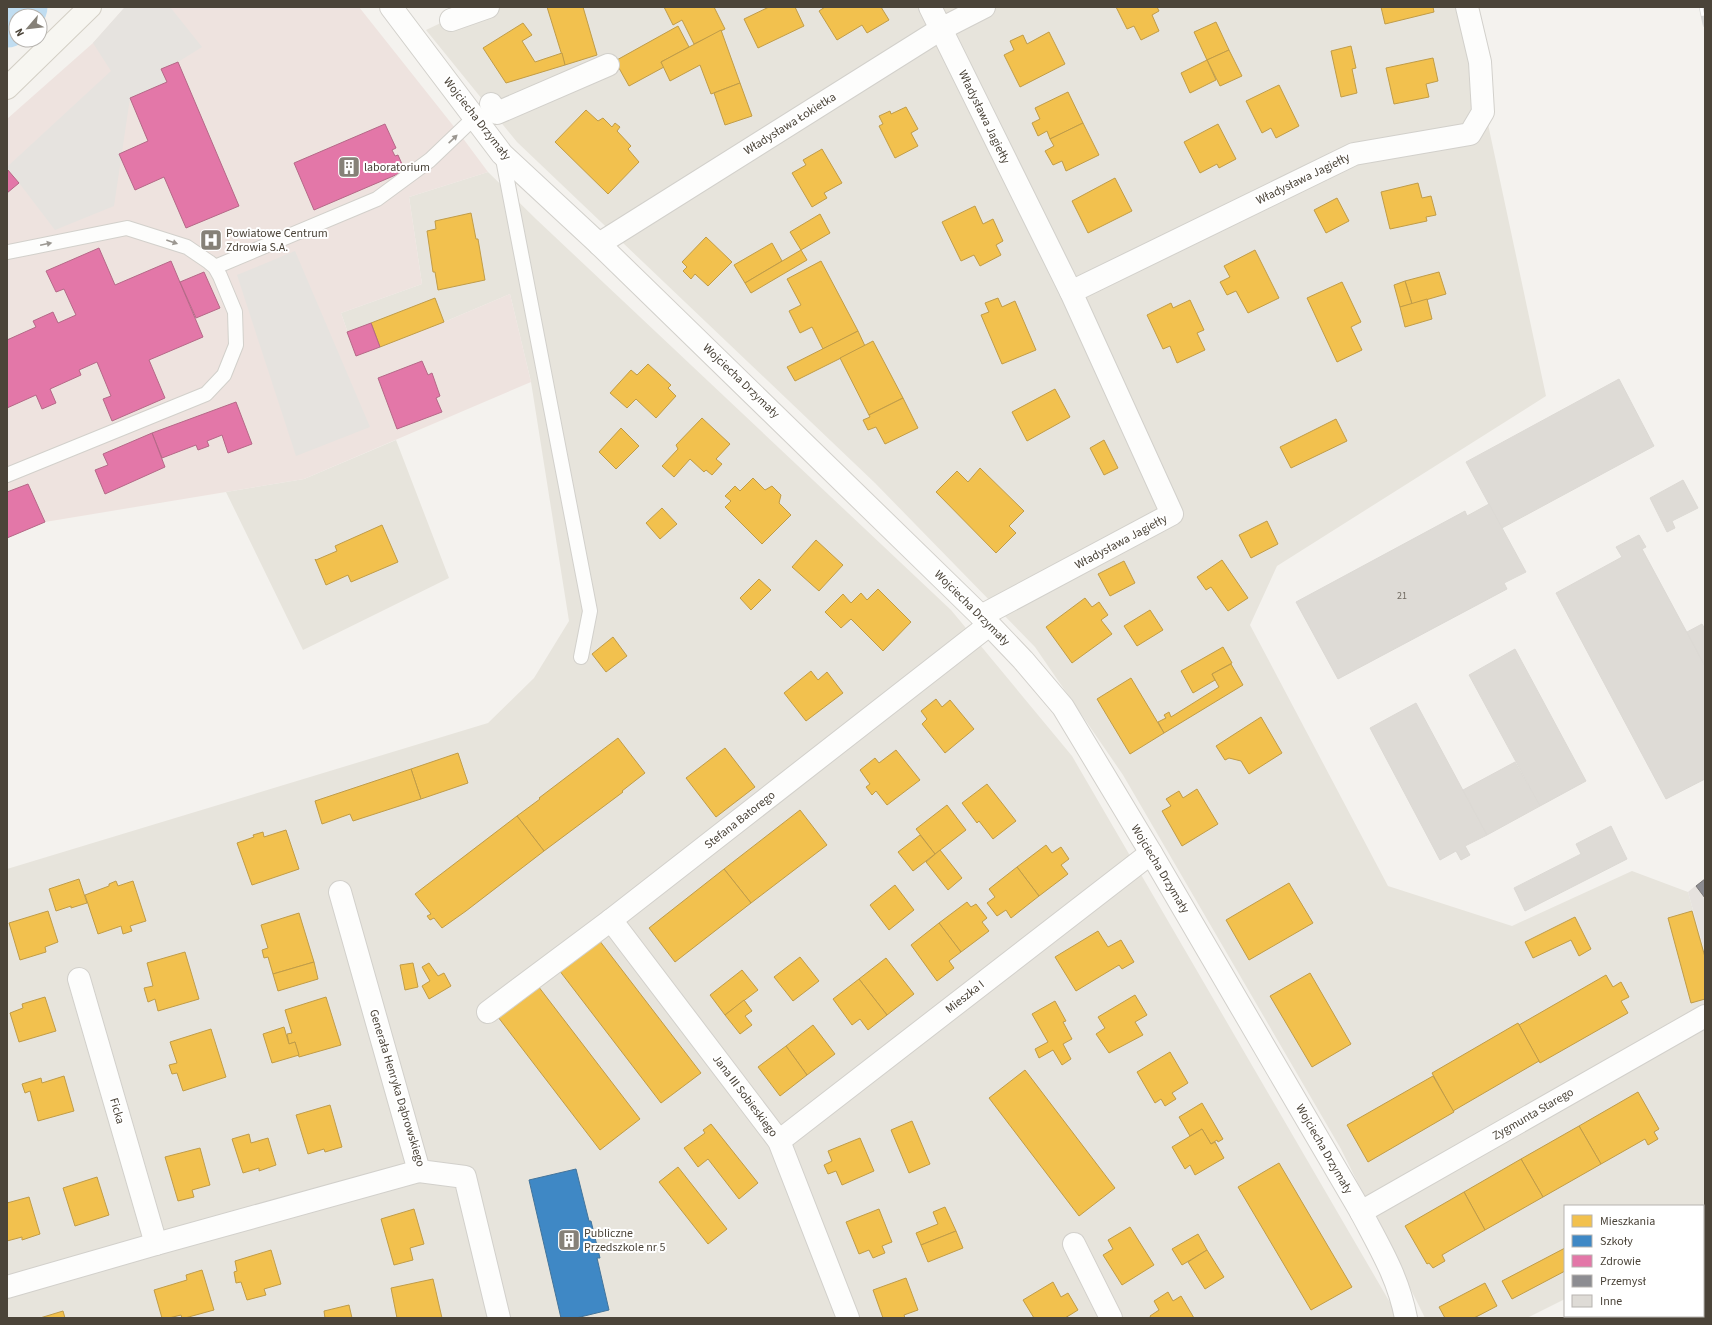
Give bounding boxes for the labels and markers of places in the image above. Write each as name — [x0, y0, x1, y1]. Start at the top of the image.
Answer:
building icon: laboratorium — [336, 154, 362, 180]
place label: laboratorium — [364, 159, 430, 176]
place label: Powiatowe Centrum Zdrowia S.A. — [226, 225, 328, 256]
hospital icon: Powiatowe Centrum Zdrowia S.A. — [198, 227, 224, 253]
place label: Publiczne Przedszkole nr 5 — [584, 1225, 665, 1256]
building icon: Publiczne Przedszkole nr 5 — [556, 1227, 582, 1253]

